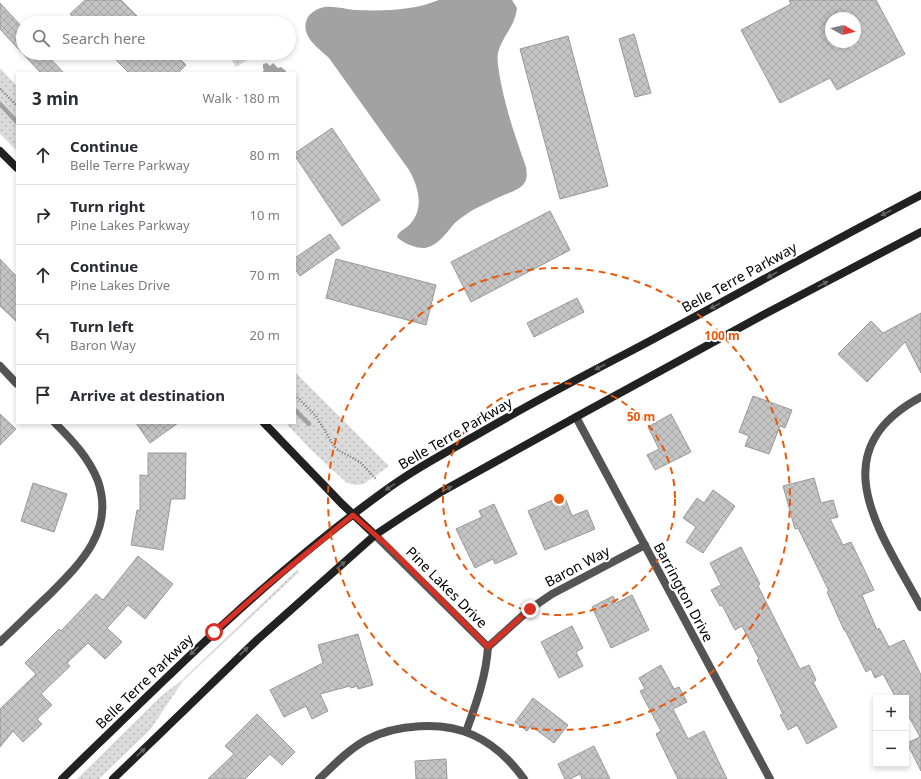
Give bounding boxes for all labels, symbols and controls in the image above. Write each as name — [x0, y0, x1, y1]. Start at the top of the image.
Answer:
north arrow — [825, 12, 861, 48]
search box — [16, 16, 296, 60]
icon: search — [30, 27, 52, 49]
text: Search here — [62, 28, 145, 48]
text: 3 min — [32, 87, 79, 110]
text: Walk · 180 m — [202, 89, 280, 107]
text: Continue — [70, 136, 138, 156]
icon: ahead — [32, 144, 54, 166]
text: 80 m — [250, 146, 280, 164]
text: Belle Terre Parkway — [70, 156, 190, 174]
text: Turn right — [70, 196, 145, 216]
icon: right — [32, 204, 54, 226]
text: 10 m — [250, 206, 280, 224]
one-way arrow — [881, 210, 892, 216]
text: Pine Lakes Parkway — [70, 216, 190, 234]
street label: Belle Terre Parkway — [678, 237, 801, 317]
text: Continue — [70, 256, 138, 276]
icon: ahead — [32, 264, 54, 286]
text: 70 m — [250, 266, 280, 284]
one-way arrow — [766, 271, 778, 278]
text: Pine Lakes Drive — [70, 276, 170, 294]
one-way arrow — [817, 280, 828, 287]
one-way arrow — [709, 303, 721, 309]
text: Turn left — [70, 316, 134, 336]
icon: left — [32, 324, 54, 346]
text: 20 m — [250, 326, 280, 344]
text: 100 m — [704, 327, 740, 344]
text: Baron Way — [70, 336, 136, 354]
one-way arrow — [594, 364, 606, 370]
icon: arrive — [32, 384, 54, 406]
text: Arrive at destination — [70, 385, 225, 405]
street label: Belle Terre Parkway — [394, 392, 516, 473]
text: 50 m — [627, 408, 655, 425]
one-way arrow — [385, 483, 396, 491]
one-way arrow — [441, 486, 452, 493]
centre of rings — [552, 492, 566, 506]
street label: Barrington Drive — [650, 539, 718, 645]
street label: Baron Way — [541, 541, 614, 591]
street label: Pine Lakes Drive — [402, 542, 492, 632]
one-way arrow — [337, 561, 346, 570]
route end — [521, 600, 539, 618]
route start — [205, 623, 223, 641]
street label: Belle Terre Parkway — [91, 629, 198, 733]
one-way arrow — [189, 646, 199, 656]
one-way arrow — [239, 647, 249, 656]
map controls — [873, 695, 909, 767]
button: + — [873, 695, 909, 731]
button: − — [873, 731, 909, 767]
one-way arrow — [136, 747, 146, 757]

